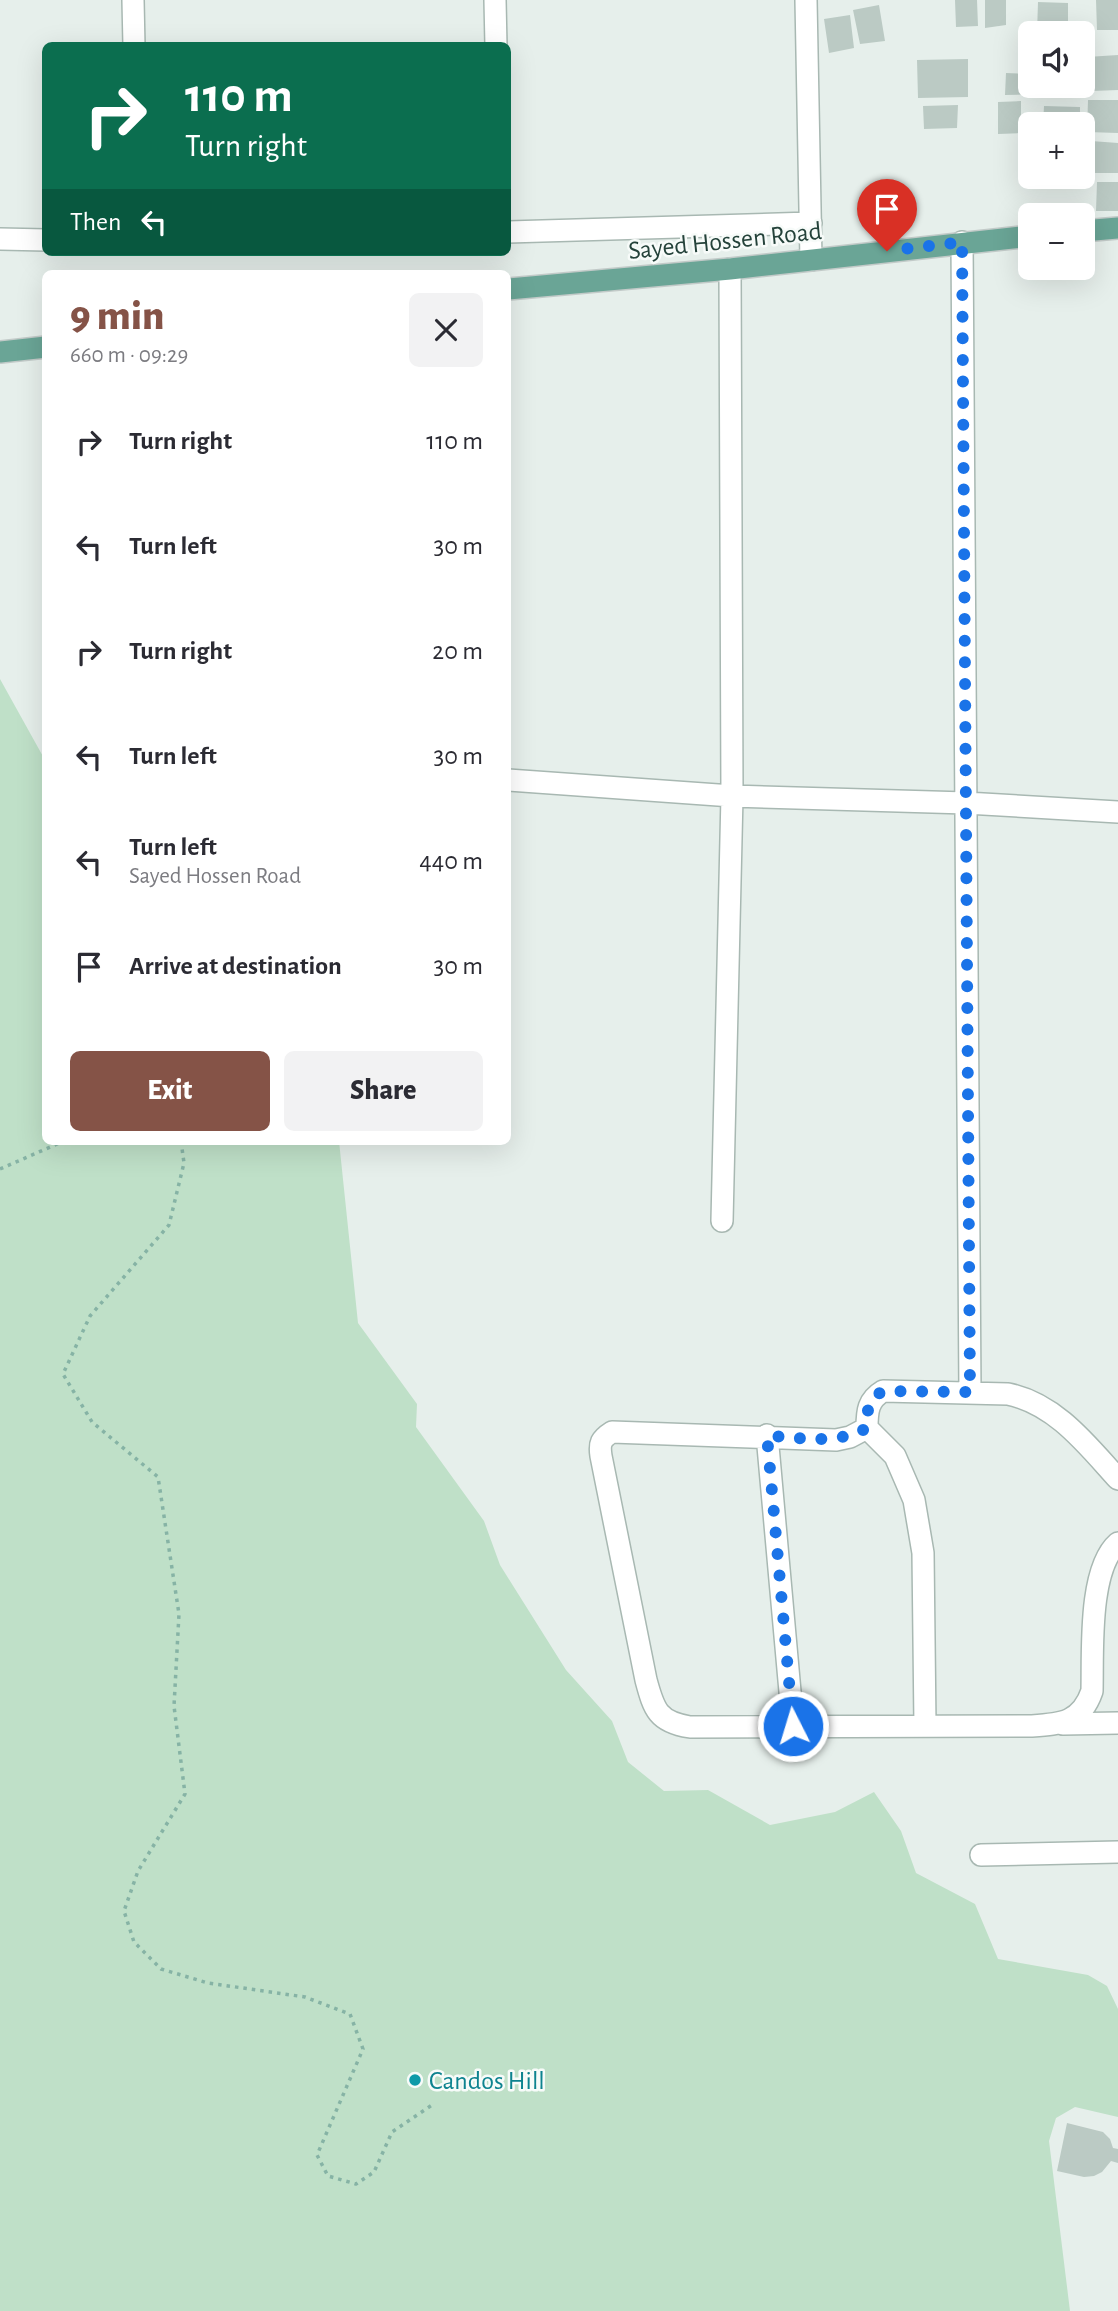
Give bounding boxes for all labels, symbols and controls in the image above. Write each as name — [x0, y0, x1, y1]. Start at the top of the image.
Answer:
map controls — [1018, 21, 1095, 280]
button: sound — [1018, 21, 1095, 98]
icon: right — [70, 70, 161, 161]
text: 110 m — [185, 72, 293, 121]
button: + — [1018, 112, 1095, 189]
text: Turn right — [185, 130, 307, 162]
pin — [857, 179, 917, 251]
icon: arrive — [868, 190, 906, 228]
icon: left — [135, 203, 173, 241]
button: − — [1018, 203, 1095, 280]
text: Then — [70, 209, 121, 235]
street label: Sayed Hossen Road — [627, 218, 823, 264]
button: close — [409, 293, 483, 367]
text: 9 min — [70, 295, 165, 337]
text: 660 m · 09:29 — [70, 344, 188, 367]
icon: right — [70, 423, 108, 461]
text: Turn right — [129, 428, 232, 454]
text: 110 m — [426, 428, 483, 454]
icon: left — [70, 528, 108, 566]
text: Turn left — [129, 533, 217, 559]
text: 30 m — [433, 533, 483, 559]
icon: right — [70, 633, 108, 671]
text: Turn right — [129, 638, 232, 664]
text: 20 m — [432, 638, 483, 664]
icon: left — [70, 738, 108, 776]
text: Turn left — [129, 743, 217, 769]
text: 30 m — [433, 743, 483, 769]
text: Turn left — [129, 834, 217, 860]
icon: left — [70, 843, 108, 881]
text: 440 m — [419, 848, 483, 874]
text: Sayed Hossen Road — [129, 865, 301, 888]
icon: arrive — [70, 948, 108, 986]
text: Arrive at destination — [129, 953, 342, 979]
text: 30 m — [433, 953, 483, 979]
button: Exit — [70, 1051, 270, 1131]
button: Share — [284, 1051, 483, 1131]
position arrow — [756, 1689, 830, 1763]
place label: Candos Hill — [429, 2068, 545, 2094]
marker: Candos Hill — [407, 2072, 423, 2088]

